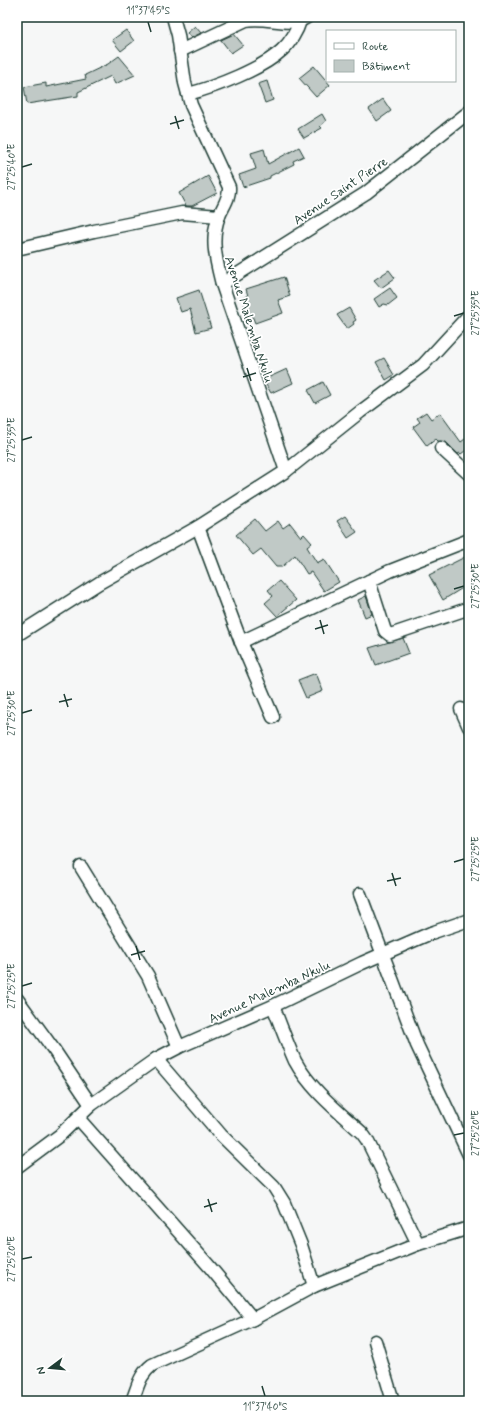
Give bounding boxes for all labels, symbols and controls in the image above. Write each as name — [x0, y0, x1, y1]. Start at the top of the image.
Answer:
text: 11°37'45"S — [126, 4, 171, 18]
legend — [326, 30, 456, 82]
text: Route — [362, 39, 388, 55]
text: Bâtiment — [362, 59, 411, 75]
text: 27°25'40"E — [5, 144, 19, 190]
street label: Avenue Saint Pierre — [290, 153, 391, 229]
street label: Avenue Malemba Nkulu — [220, 254, 277, 385]
text: 27°25'35"E — [469, 290, 483, 336]
text: 27°25'35"E — [5, 417, 19, 463]
text: 27°25'30"E — [469, 563, 483, 609]
text: 27°25'30"E — [5, 690, 19, 736]
text: 27°25'25"E — [469, 836, 483, 882]
street label: Avenue Malemba Nkulu — [206, 957, 333, 1028]
text: 27°25'25"E — [5, 963, 19, 1009]
text: 27°25'20"E — [469, 1110, 483, 1156]
text: 27°25'20"E — [5, 1236, 19, 1282]
north arrow — [30, 1348, 70, 1388]
text: N — [34, 1365, 49, 1376]
text: 11°37'40"S — [243, 1400, 288, 1414]

